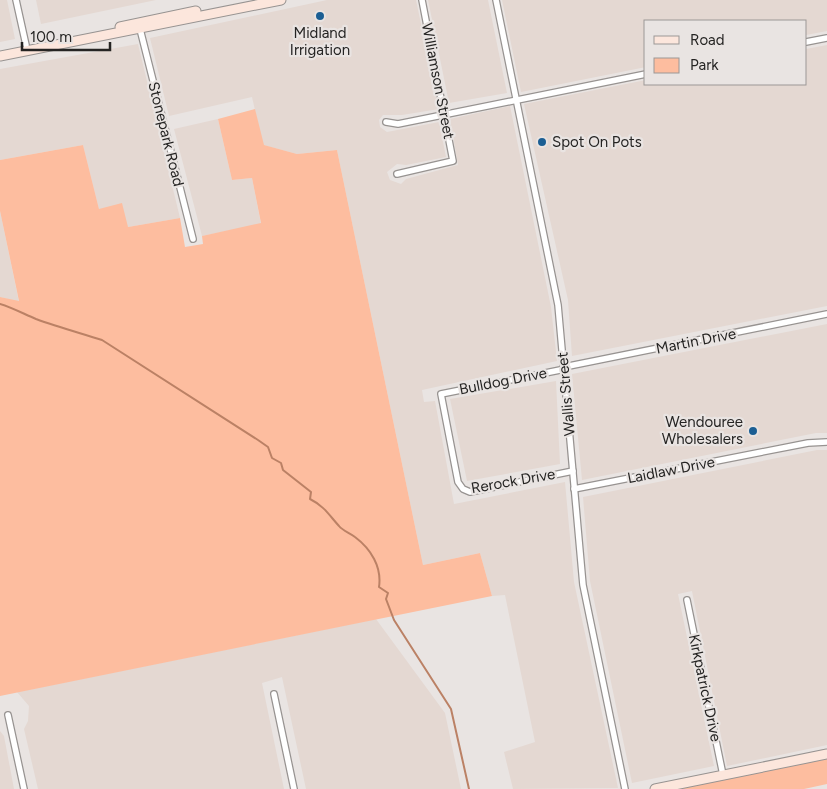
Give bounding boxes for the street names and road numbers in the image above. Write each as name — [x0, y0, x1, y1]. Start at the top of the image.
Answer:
street label: Williamson Street — [418, 21, 458, 141]
street label: Stonepark Road — [144, 80, 188, 188]
street label: Martin Drive — [654, 324, 738, 358]
street label: Wallis Street — [553, 351, 579, 437]
street label: Bulldog Drive — [458, 364, 548, 398]
street label: Laidlaw Drive — [626, 453, 716, 487]
street label: Rerock Drive — [470, 465, 556, 497]
street label: Kirkpatrick Drive — [685, 633, 725, 743]

